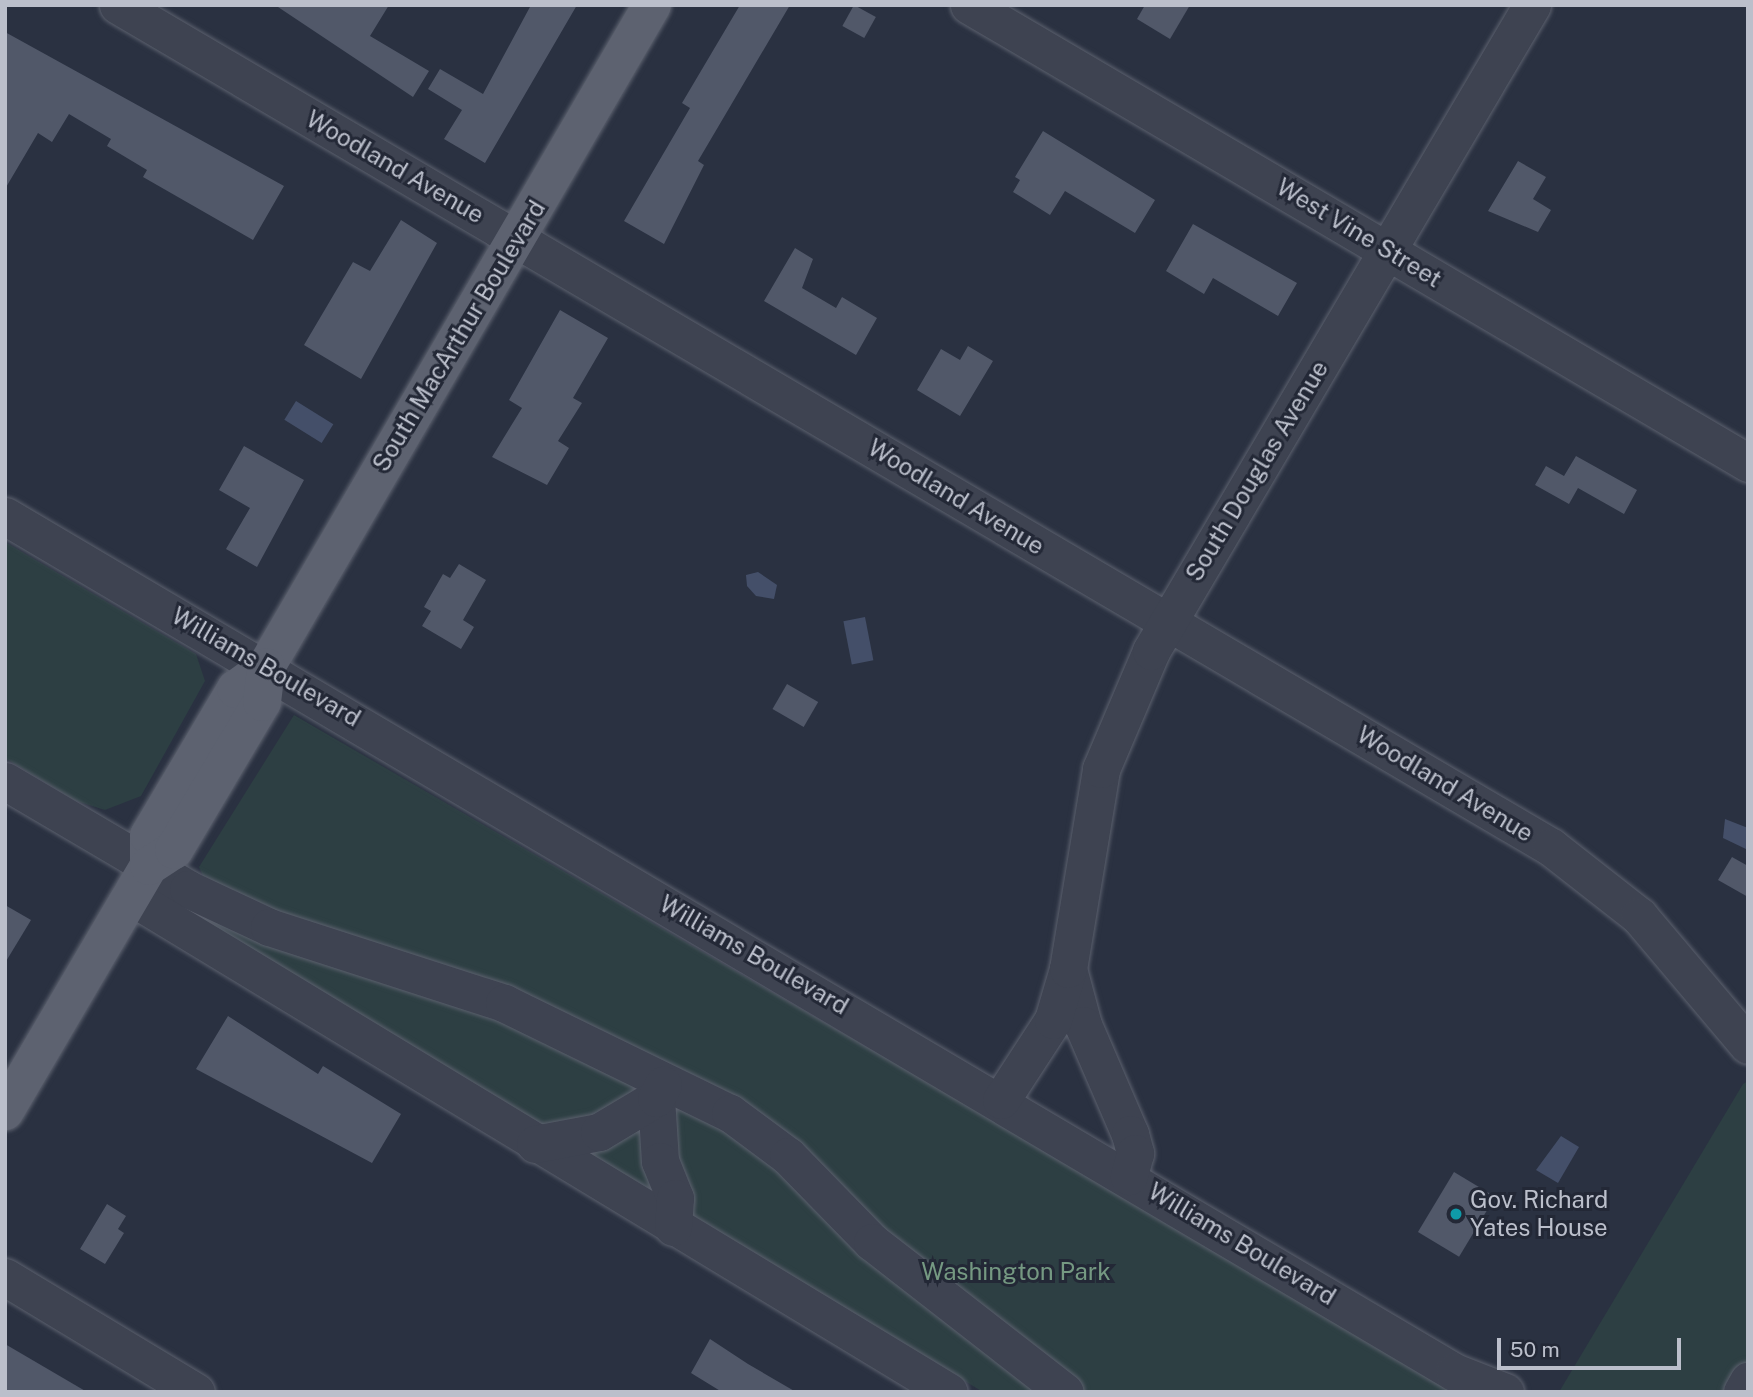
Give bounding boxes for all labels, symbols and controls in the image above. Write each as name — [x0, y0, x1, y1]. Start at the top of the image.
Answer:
street label: Woodland Avenue — [301, 104, 489, 230]
street label: West Vine Street — [1271, 172, 1447, 294]
street label: South MacArthur Boulevard — [367, 195, 551, 477]
street label: South Douglas Avenue — [1180, 355, 1334, 587]
street label: Woodland Avenue — [863, 433, 1049, 561]
street label: Williams Boulevard — [166, 601, 366, 733]
street label: Woodland Avenue — [1352, 720, 1538, 848]
street label: Williams Boulevard — [654, 889, 854, 1021]
street label: Williams Boulevard — [1143, 1177, 1341, 1311]
place label: Gov. Richard Yates House — [1470, 1186, 1609, 1242]
marker: Gov. Richard Yates House — [1448, 1206, 1464, 1222]
park label: Washington Park — [921, 1258, 1111, 1286]
scale bar — [1501, 1324, 1685, 1368]
text: 50 m — [1510, 1337, 1560, 1362]

